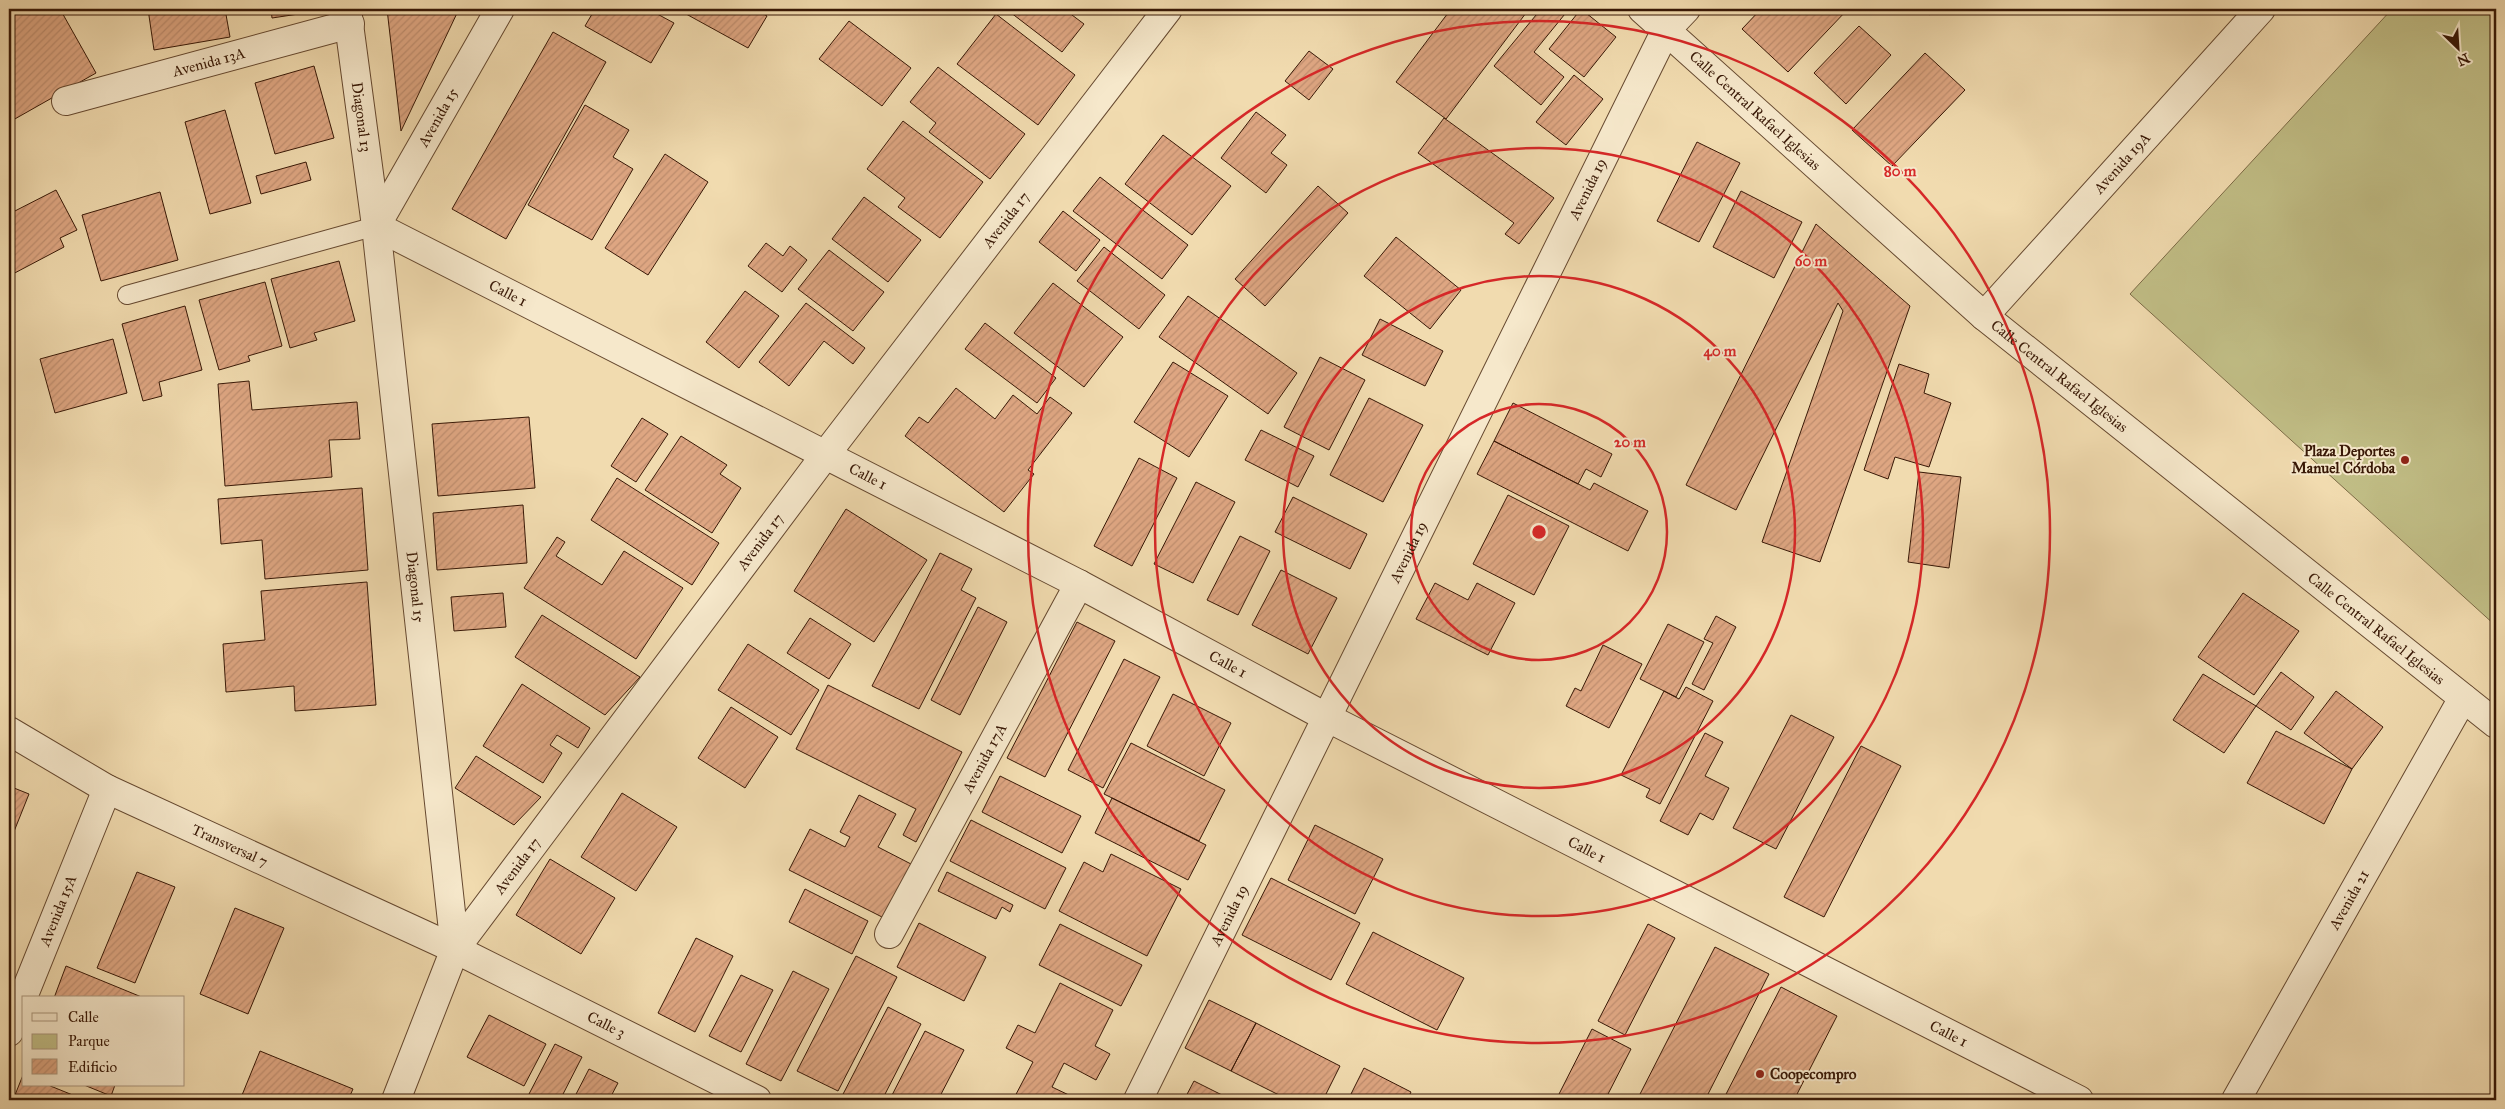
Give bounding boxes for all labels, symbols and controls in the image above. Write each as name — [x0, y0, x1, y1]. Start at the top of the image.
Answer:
north arrow — [2432, 22, 2482, 72]
street label: Avenida 13A — [170, 44, 247, 81]
street label: Calle Central Rafael Iglesias — [1686, 47, 1824, 174]
text: N — [2454, 49, 2472, 70]
street label: Diagonal 13 — [348, 81, 375, 153]
street label: Avenida 15 — [414, 85, 462, 151]
street label: Avenida 19A — [2089, 129, 2154, 198]
street label: Avenida 19 — [1564, 155, 1610, 223]
text: 80 m — [1884, 162, 1917, 180]
street label: Avenida 17 — [978, 188, 1033, 252]
text: 60 m — [1795, 252, 1828, 270]
street label: Calle 1 — [486, 276, 530, 310]
street label: Calle Central Rafael Iglesias — [1987, 316, 2132, 436]
text: 40 m — [1704, 342, 1737, 361]
text: 20 m — [1614, 433, 1646, 451]
place label: Plaza Deportes Manuel Córdoba — [2291, 442, 2396, 477]
marker: Plaza Deportes Manuel Córdoba — [2399, 454, 2411, 466]
street label: Calle 1 — [846, 459, 890, 494]
street label: Avenida 17 — [733, 510, 787, 574]
street label: Avenida 19 — [1385, 519, 1431, 587]
centre of rings — [1530, 523, 1548, 541]
street label: Diagonal 15 — [403, 550, 428, 623]
street label: Calle Central Rafael Iglesias — [2304, 568, 2448, 689]
street label: Calle 1 — [1206, 647, 1250, 682]
street label: Avenida 17A — [958, 720, 1010, 797]
street label: Transversal 7 — [189, 820, 271, 871]
street label: Calle 1 — [1565, 833, 1609, 867]
street label: Avenida 17 — [490, 834, 544, 898]
street label: Avenida 21 — [2325, 867, 2373, 934]
street label: Avenida 15A — [35, 872, 80, 950]
street label: Avenida 19 — [1206, 882, 1252, 950]
legend — [22, 996, 185, 1086]
text: Calle — [68, 1008, 99, 1026]
street label: Calle 3 — [584, 1008, 628, 1042]
street label: Calle 1 — [1927, 1017, 1971, 1051]
text: Parque — [68, 1032, 110, 1051]
text: Edificio — [68, 1058, 117, 1076]
place label: Coopecompro — [1770, 1065, 1857, 1084]
marker: Coopecompro — [1754, 1068, 1766, 1080]

